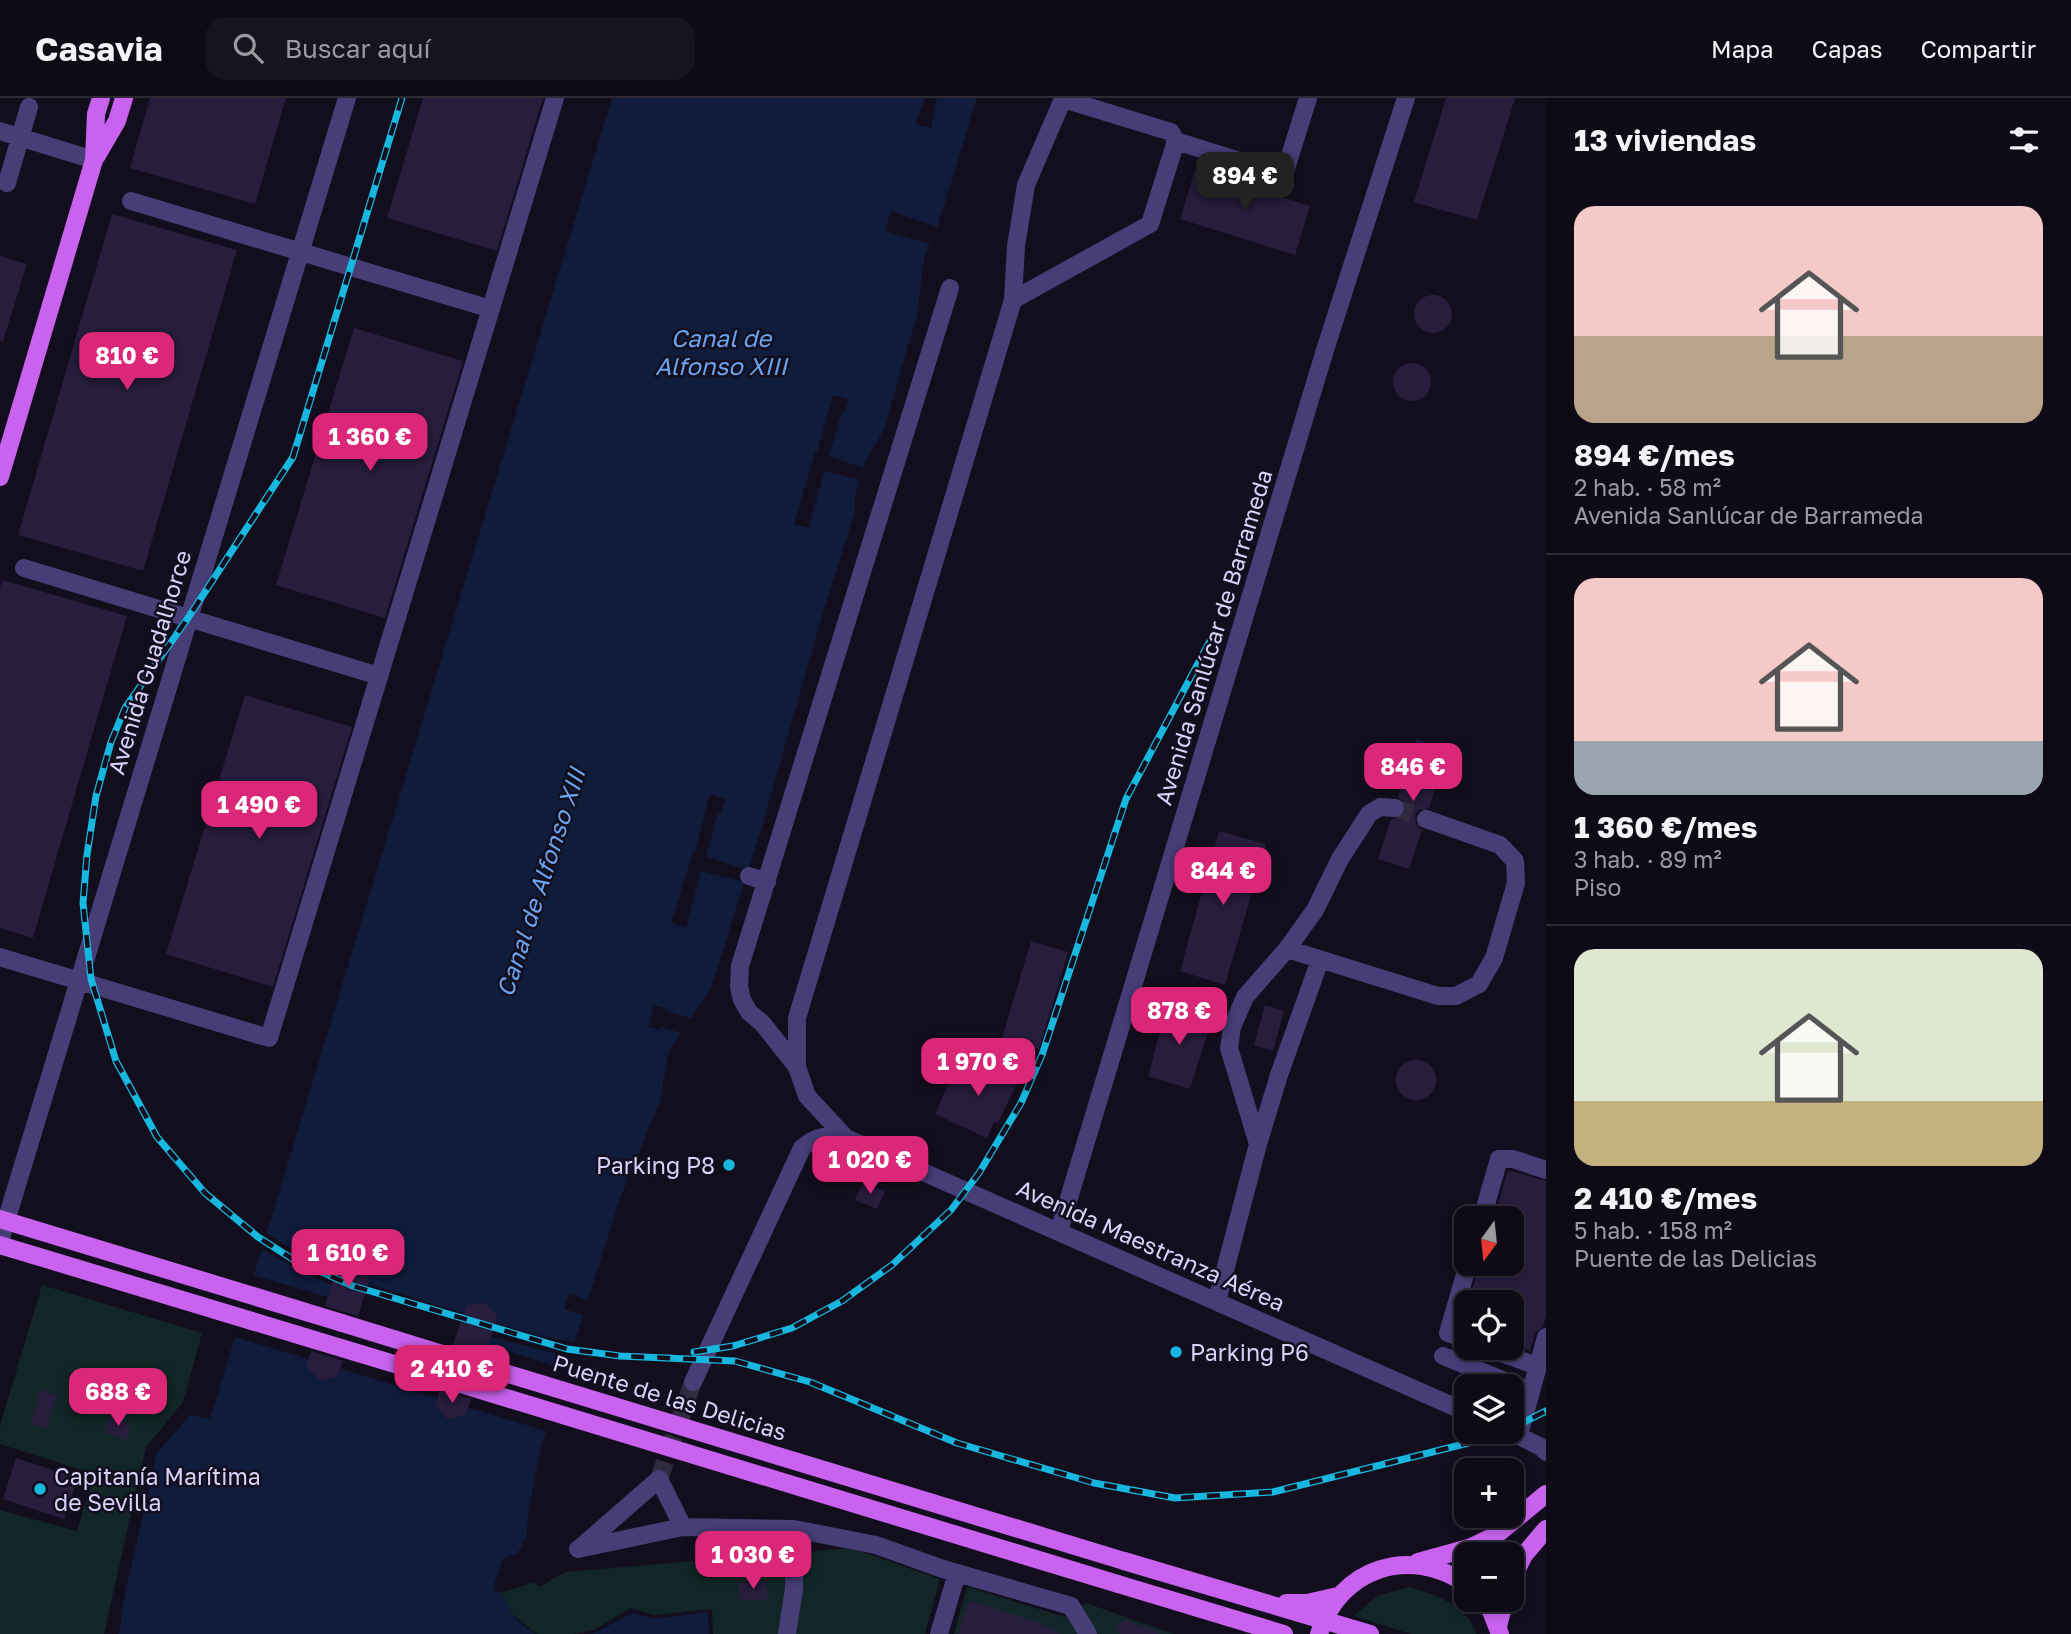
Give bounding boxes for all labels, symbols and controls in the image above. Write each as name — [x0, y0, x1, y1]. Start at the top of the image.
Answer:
search box — [205, 17, 695, 80]
text: Casavia — [35, 29, 163, 68]
icon: search — [229, 29, 267, 67]
text: Buscar aquí — [285, 33, 430, 64]
text: Mapa — [1711, 34, 1774, 63]
text: Capas — [1812, 34, 1882, 63]
text: Compartir — [1920, 34, 2036, 63]
icon: filters — [2005, 121, 2043, 159]
text: 13 viviendas — [1574, 122, 1756, 158]
pin: 894 € — [1196, 152, 1294, 212]
text: 894 € — [1212, 161, 1278, 189]
icon: home — [1746, 252, 1872, 378]
water label: Canal de Alfonso XIII — [655, 323, 789, 380]
pin: 810 € — [78, 332, 176, 392]
text: 810 € — [95, 341, 159, 369]
pin: 1 360 € — [305, 414, 435, 473]
text: 1 360 € — [328, 422, 412, 450]
text: 894 €/mes — [1574, 437, 1735, 473]
street label: Avenida Sanlúcar de Barrameda — [1149, 466, 1277, 808]
text: 2 hab. · 58 m² — [1574, 473, 1721, 501]
text: Avenida Sanlúcar de Barrameda — [1574, 501, 1924, 529]
street label: Avenida Guadalhorce — [102, 546, 196, 778]
icon: home — [1746, 624, 1872, 750]
pin: 846 € — [1364, 744, 1462, 803]
text: 846 € — [1380, 752, 1446, 780]
water label: Canal de Alfonso XIII — [489, 762, 591, 1000]
pin: 1 490 € — [194, 782, 324, 841]
text: 1 490 € — [217, 790, 301, 818]
text: 1 360 €/mes — [1574, 809, 1758, 845]
text: 3 hab. · 89 m² — [1574, 845, 1722, 873]
pin: 844 € — [1174, 848, 1272, 907]
text: 844 € — [1190, 856, 1256, 884]
text: Piso — [1574, 873, 1621, 901]
pin: 878 € — [1130, 988, 1228, 1047]
icon: home — [1746, 995, 1872, 1121]
text: 878 € — [1147, 996, 1211, 1024]
pin: 1 970 € — [913, 1038, 1043, 1098]
text: 1 970 € — [937, 1047, 1019, 1075]
pin: 1 020 € — [805, 1136, 935, 1196]
text: 1 020 € — [828, 1145, 912, 1173]
place label: Parking P8 — [596, 1151, 715, 1179]
marker: Parking P8 — [721, 1157, 737, 1173]
street label: Avenida Maestranza Aérea — [1013, 1173, 1289, 1317]
text: 2 410 €/mes — [1574, 1180, 1757, 1216]
north arrow — [1454, 1206, 1524, 1276]
map controls — [1454, 1206, 1524, 1612]
text: 5 hab. · 158 m² — [1574, 1216, 1732, 1244]
pin: 1 610 € — [283, 1230, 413, 1289]
text: 1 610 € — [308, 1238, 388, 1266]
text: Puente de las Delicias — [1574, 1244, 1817, 1272]
button: locate — [1454, 1290, 1524, 1360]
place label: Parking P6 — [1190, 1338, 1309, 1366]
marker: Parking P6 — [1168, 1344, 1184, 1360]
pin: 2 410 € — [387, 1346, 517, 1405]
street label: Puente de las Delicias — [550, 1348, 790, 1446]
text: 2 410 € — [411, 1354, 493, 1382]
pin: 688 € — [69, 1368, 167, 1428]
button: layers — [1454, 1374, 1524, 1444]
text: 688 € — [85, 1377, 151, 1405]
button: + — [1454, 1458, 1524, 1528]
place label: Capitanía Marítima de Sevilla — [54, 1462, 261, 1516]
marker: Capitanía Marítima de Sevilla — [32, 1481, 48, 1497]
pin: 1 030 € — [688, 1532, 818, 1591]
text: 1 030 € — [711, 1540, 795, 1568]
button: − — [1454, 1542, 1524, 1612]

